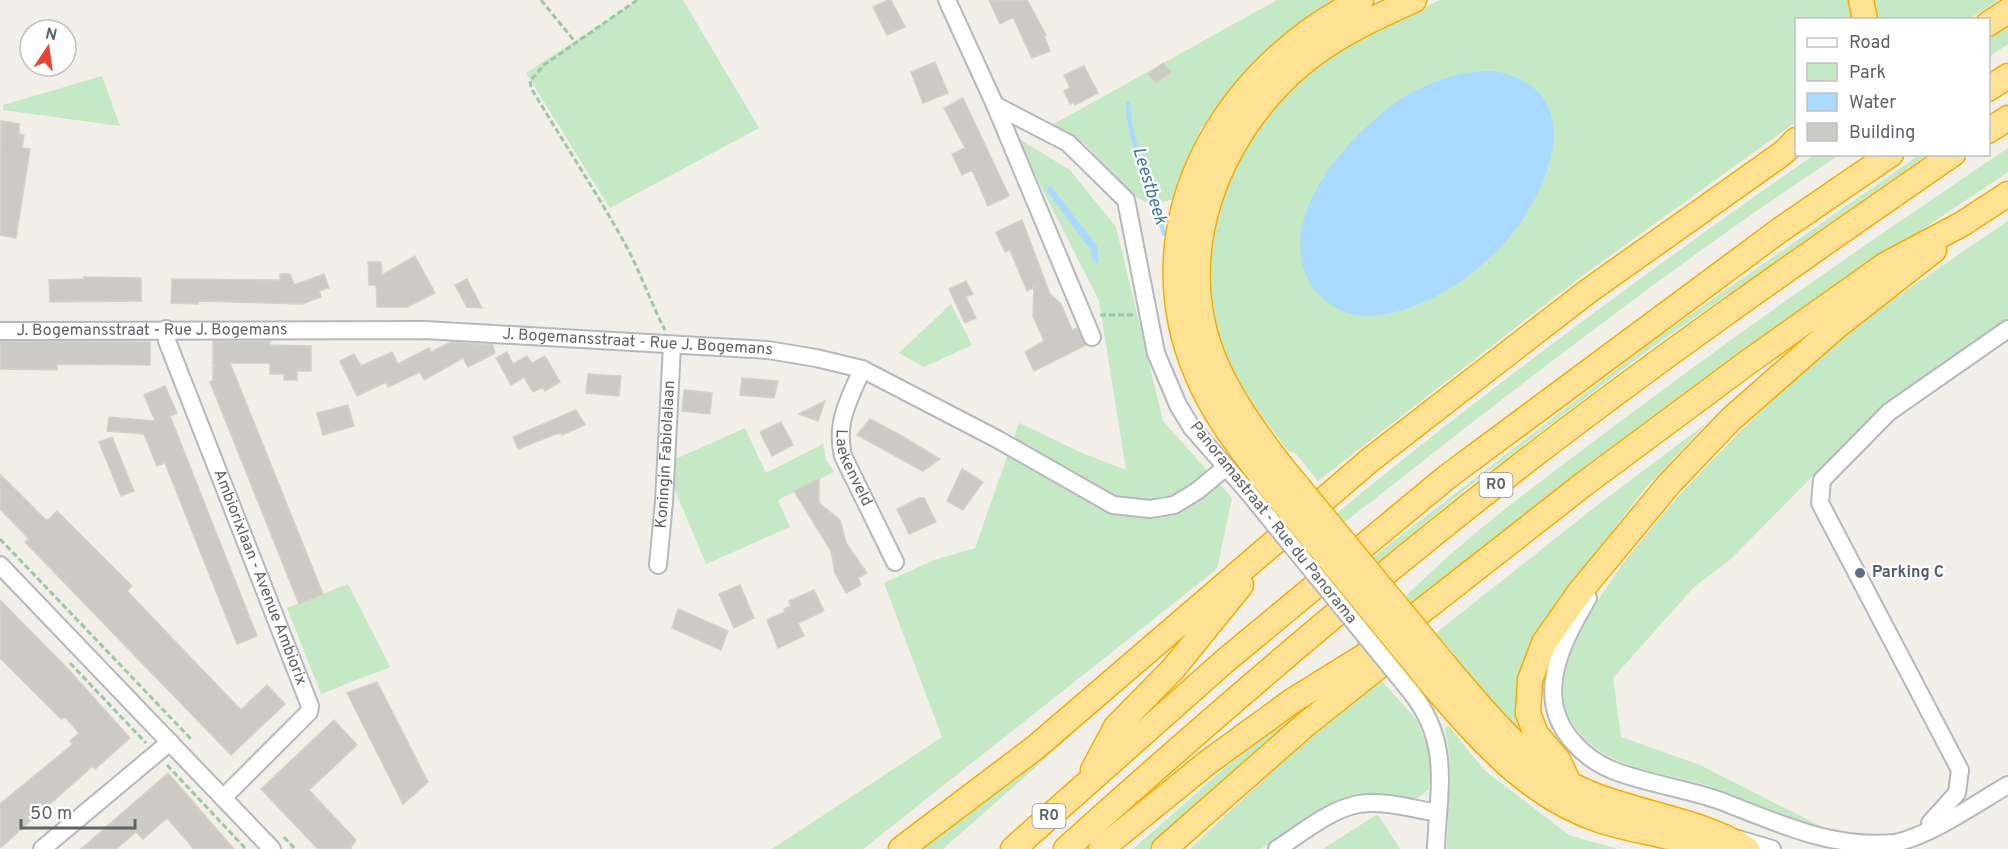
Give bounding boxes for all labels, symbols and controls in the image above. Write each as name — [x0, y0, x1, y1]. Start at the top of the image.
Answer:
north arrow — [18, 18, 78, 78]
legend — [1795, 18, 1990, 156]
text: N — [43, 24, 59, 46]
text: Road — [1849, 32, 1891, 55]
text: Park — [1849, 62, 1886, 85]
text: Water — [1849, 92, 1896, 115]
text: Building — [1849, 122, 1915, 145]
water label: Leestbeek — [1126, 144, 1172, 228]
street label: J. Bogemansstraat - Rue J. Bogemans — [17, 320, 287, 341]
street label: J. Bogemansstraat - Rue J. Bogemans — [502, 325, 774, 361]
street label: Koningin Fabiolalaan — [652, 380, 680, 529]
street label: Panoramastraat - Rue du Panorama — [1185, 418, 1361, 628]
street label: Laekenveld — [831, 429, 876, 510]
street label: Ambiorixlaan - Avenue Ambiorix — [208, 467, 311, 688]
road number: R0 — [1480, 473, 1512, 497]
place label: Parking C — [1872, 563, 1944, 583]
marker: Parking C — [1853, 566, 1867, 580]
scale bar — [21, 792, 135, 830]
text: 50 m — [30, 803, 72, 826]
road number: R0 — [1032, 804, 1066, 828]

